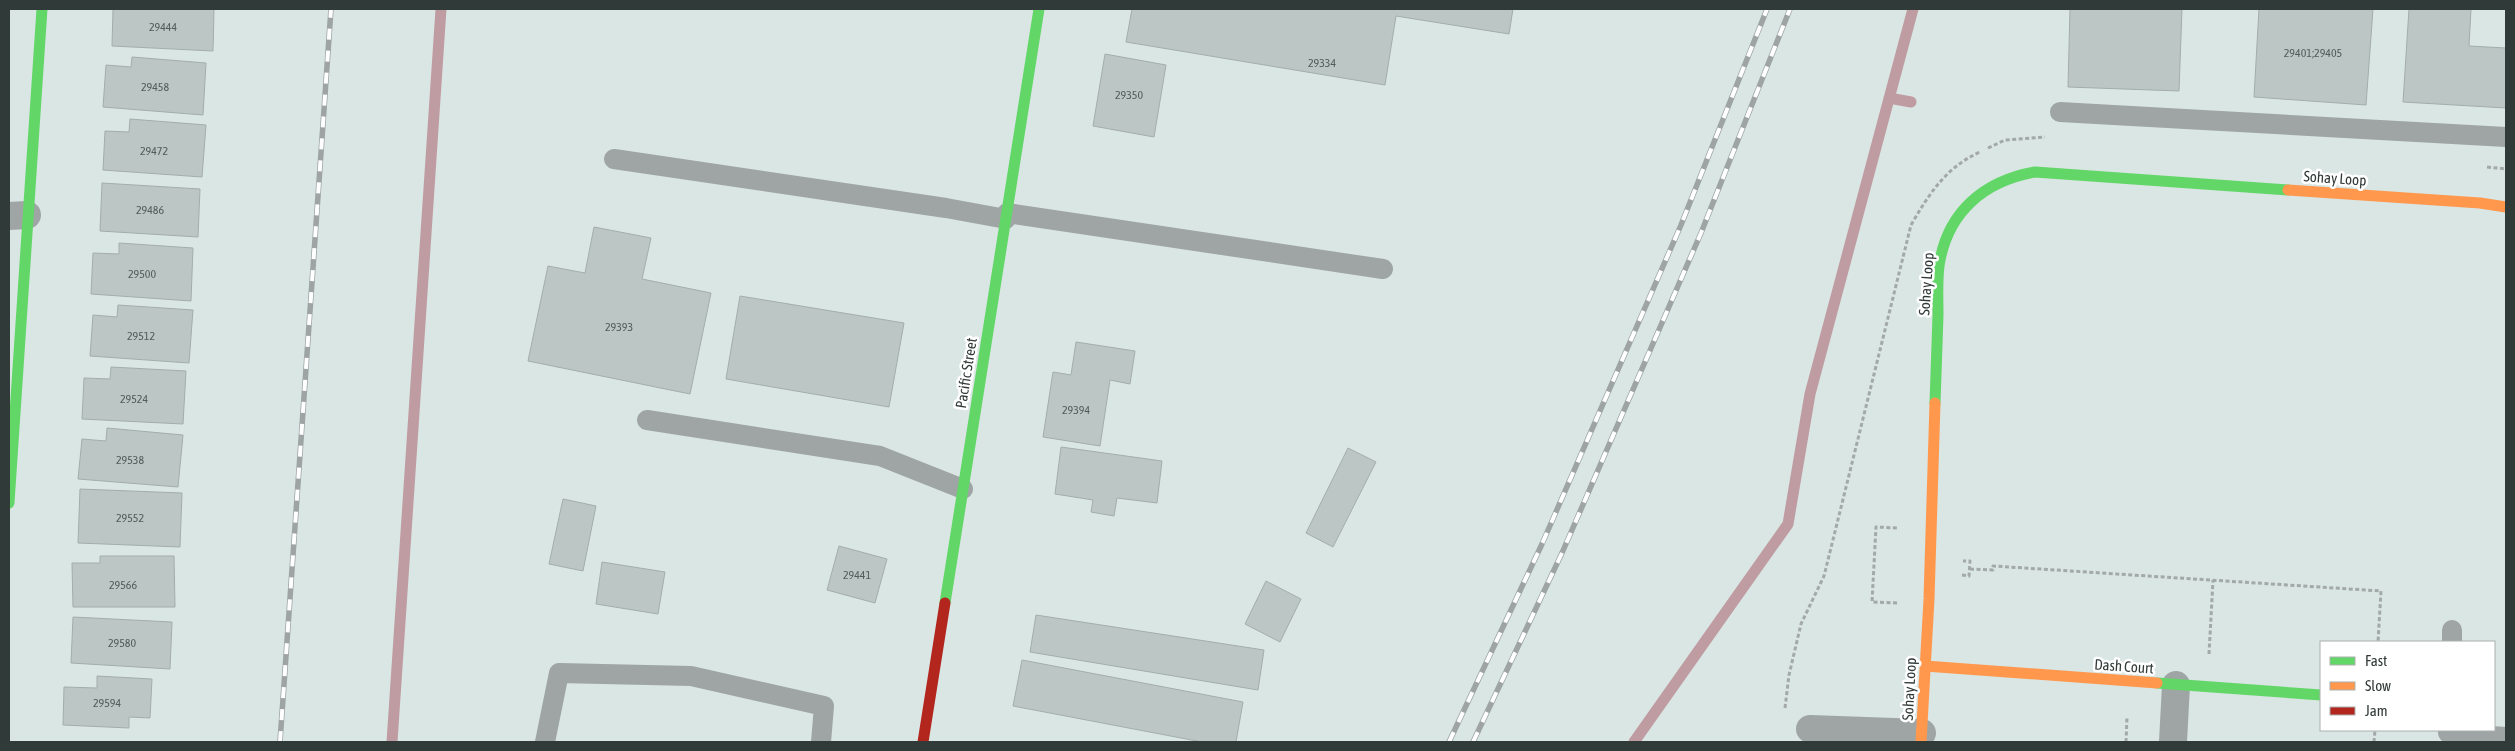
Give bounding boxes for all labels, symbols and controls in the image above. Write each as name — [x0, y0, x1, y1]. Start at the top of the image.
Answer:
house number: 29444 — [149, 20, 177, 34]
house number: 29401;29405 — [2284, 46, 2342, 60]
house number: 29334 — [1308, 56, 1336, 70]
house number: 29458 — [141, 80, 169, 94]
house number: 29350 — [1115, 88, 1143, 102]
house number: 29472 — [140, 144, 168, 158]
street label: Sohay Loop — [2303, 167, 2367, 189]
house number: 29486 — [136, 203, 164, 217]
street label: Sohay Loop — [1915, 252, 1937, 316]
house number: 29500 — [128, 267, 156, 281]
house number: 29393 — [605, 320, 633, 334]
house number: 29512 — [127, 329, 155, 343]
street label: Pacific Street — [952, 337, 980, 409]
house number: 29524 — [120, 392, 148, 406]
house number: 29394 — [1062, 403, 1090, 417]
house number: 29538 — [116, 453, 144, 467]
house number: 29552 — [116, 511, 144, 525]
house number: 29441 — [843, 568, 871, 582]
house number: 29566 — [109, 578, 137, 592]
house number: 29580 — [108, 636, 136, 650]
legend — [2320, 641, 2495, 731]
text: Fast — [2365, 652, 2387, 669]
street label: Dash Court — [2094, 655, 2154, 677]
street label: Sohay Loop — [1899, 657, 1919, 721]
text: Slow — [2365, 677, 2391, 694]
house number: 29594 — [93, 696, 121, 710]
text: Jam — [2365, 702, 2388, 719]

